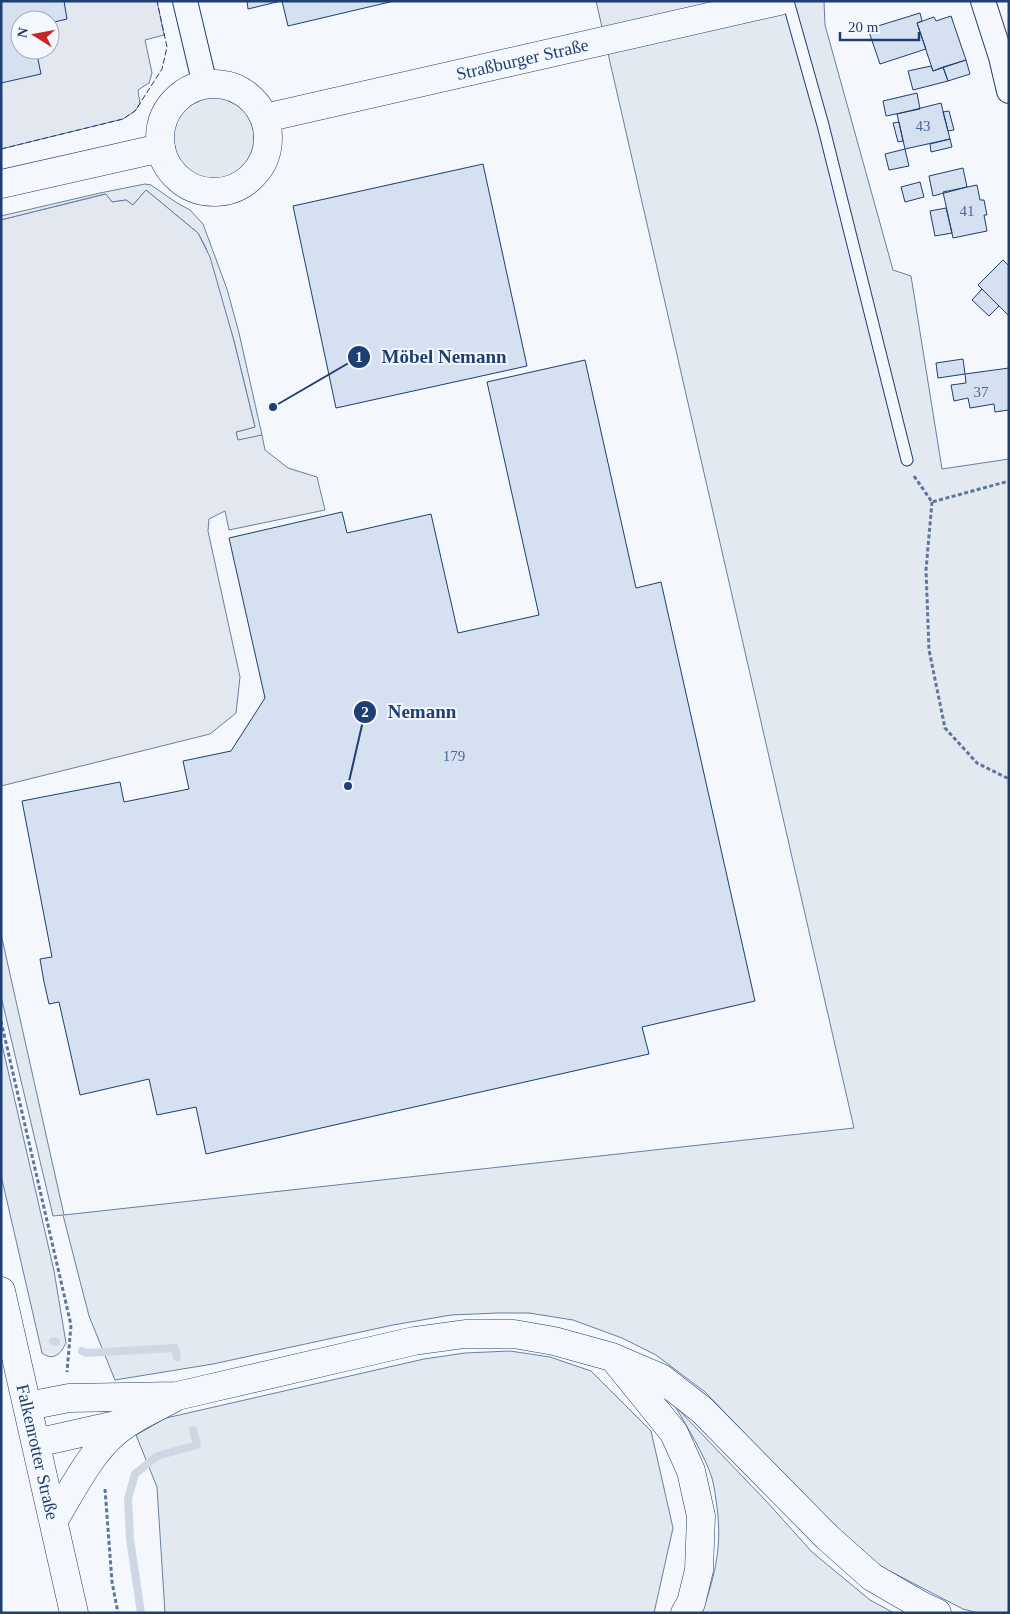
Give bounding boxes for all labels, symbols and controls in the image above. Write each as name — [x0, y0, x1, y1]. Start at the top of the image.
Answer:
north arrow — [10, 10, 60, 60]
scale bar — [840, 10, 919, 42]
text: 20 m — [848, 19, 879, 35]
text: N — [14, 26, 31, 39]
street label: Straßburger Straße — [454, 35, 591, 84]
house number: 43 — [916, 118, 931, 134]
house number: 41 — [960, 203, 975, 219]
callout: Möbel Nemann — [347, 340, 517, 374]
text: Möbel Nemann — [381, 346, 507, 367]
text: 1 — [355, 349, 363, 365]
house number: 37 — [974, 384, 989, 400]
callout: Nemann — [353, 695, 466, 729]
text: Nemann — [388, 701, 457, 722]
text: 2 — [361, 704, 369, 720]
house number: 179 — [443, 748, 465, 764]
street label: Falkenrotter Straße — [12, 1382, 63, 1522]

